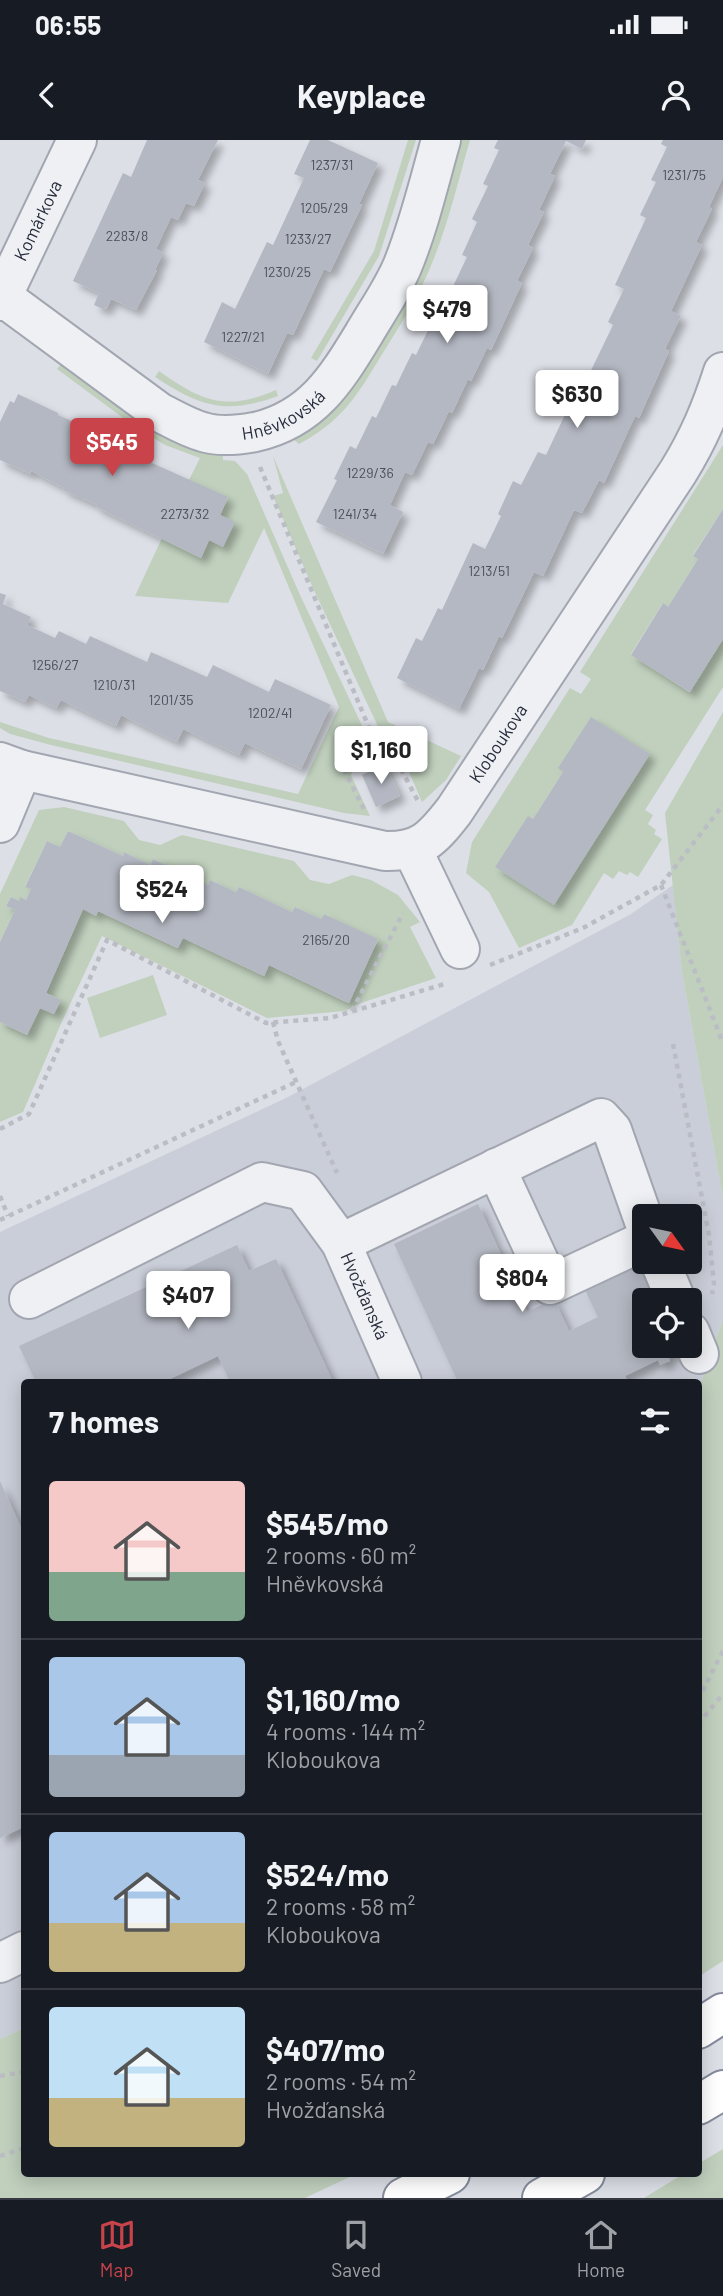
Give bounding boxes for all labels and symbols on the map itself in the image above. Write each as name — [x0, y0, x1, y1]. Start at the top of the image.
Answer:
house number: 1237/31 — [311, 156, 353, 173]
house number: 1231/75 — [662, 166, 706, 183]
street label: Komárkova — [9, 176, 66, 264]
house number: 1205/29 — [300, 199, 348, 216]
house number: 2283/8 — [106, 227, 148, 244]
house number: 1233/27 — [285, 230, 332, 247]
house number: 1230/25 — [263, 263, 311, 280]
pin: $479 — [406, 286, 488, 345]
house number: 1227/21 — [221, 328, 265, 345]
pin: $630 — [536, 370, 618, 430]
street label: Hněvkovská — [240, 385, 329, 444]
pin: $545 — [71, 418, 153, 478]
house number: 1229/36 — [346, 464, 394, 481]
house number: 2273/32 — [160, 505, 210, 522]
house number: 1241/34 — [333, 505, 377, 522]
house number: 1213/51 — [468, 562, 510, 579]
house number: 1256/27 — [32, 656, 79, 673]
house number: 1210/31 — [93, 676, 135, 693]
house number: 1201/35 — [149, 691, 193, 708]
street label: Kloboukova — [464, 700, 532, 787]
house number: 1202/41 — [248, 704, 292, 721]
pin: $1,160 — [324, 726, 438, 786]
pin: $524 — [121, 866, 203, 925]
house number: 2165/20 — [302, 931, 350, 948]
north arrow — [632, 1204, 702, 1274]
street label: Hvožďanská — [336, 1248, 394, 1343]
pin: $804 — [481, 1254, 563, 1314]
pin: $407 — [147, 1272, 229, 1331]

